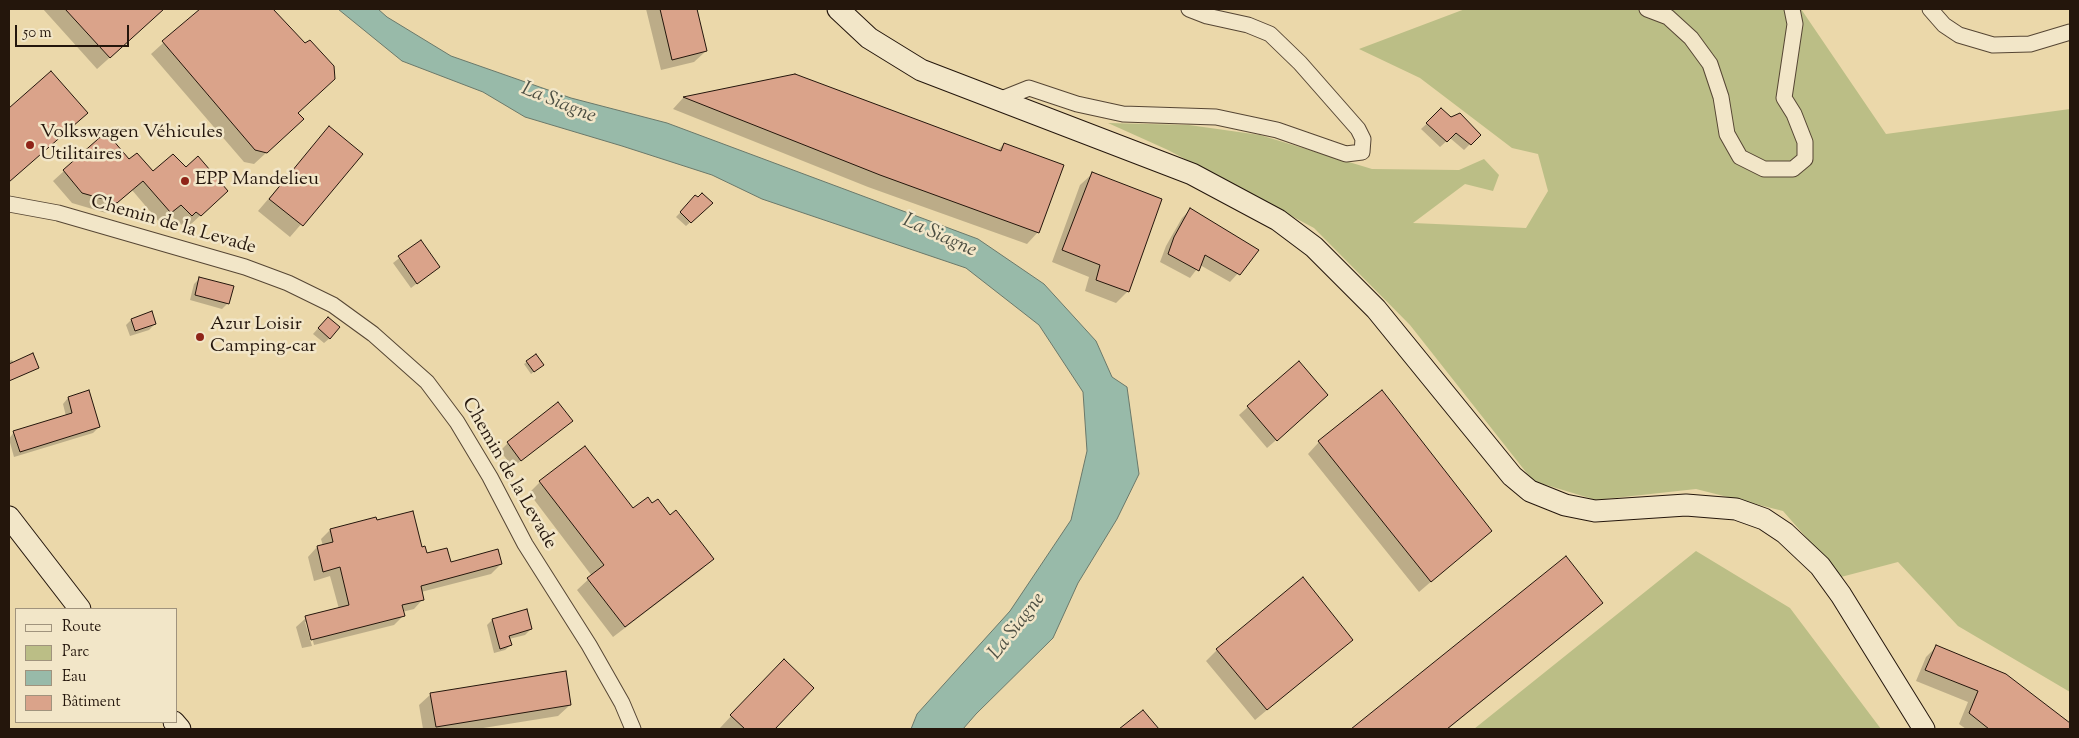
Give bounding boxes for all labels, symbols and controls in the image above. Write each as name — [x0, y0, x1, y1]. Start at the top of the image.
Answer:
scale bar — [18, 15, 131, 47]
text: 50 m — [23, 23, 52, 44]
water label: La Siagne — [517, 78, 599, 130]
place label: Volkswagen Véhicules Utilitaires — [40, 123, 223, 167]
marker: Volkswagen Véhicules Utilitaires — [24, 139, 36, 151]
place label: EPP Mandelieu — [195, 170, 319, 192]
marker: EPP Mandelieu — [179, 175, 191, 187]
street label: Chemin de la Levade — [88, 191, 258, 261]
water label: La Siagne — [898, 210, 980, 264]
place label: Azur Loisir Camping-car — [210, 315, 316, 359]
marker: Azur Loisir Camping-car — [194, 331, 206, 343]
street label: Chemin de la Levade — [455, 394, 561, 554]
water label: La Siagne — [984, 589, 1052, 665]
legend — [15, 608, 178, 723]
text: Route — [62, 617, 101, 638]
text: Parc — [62, 642, 89, 663]
text: Eau — [62, 667, 86, 688]
text: Bâtiment — [62, 692, 121, 713]

